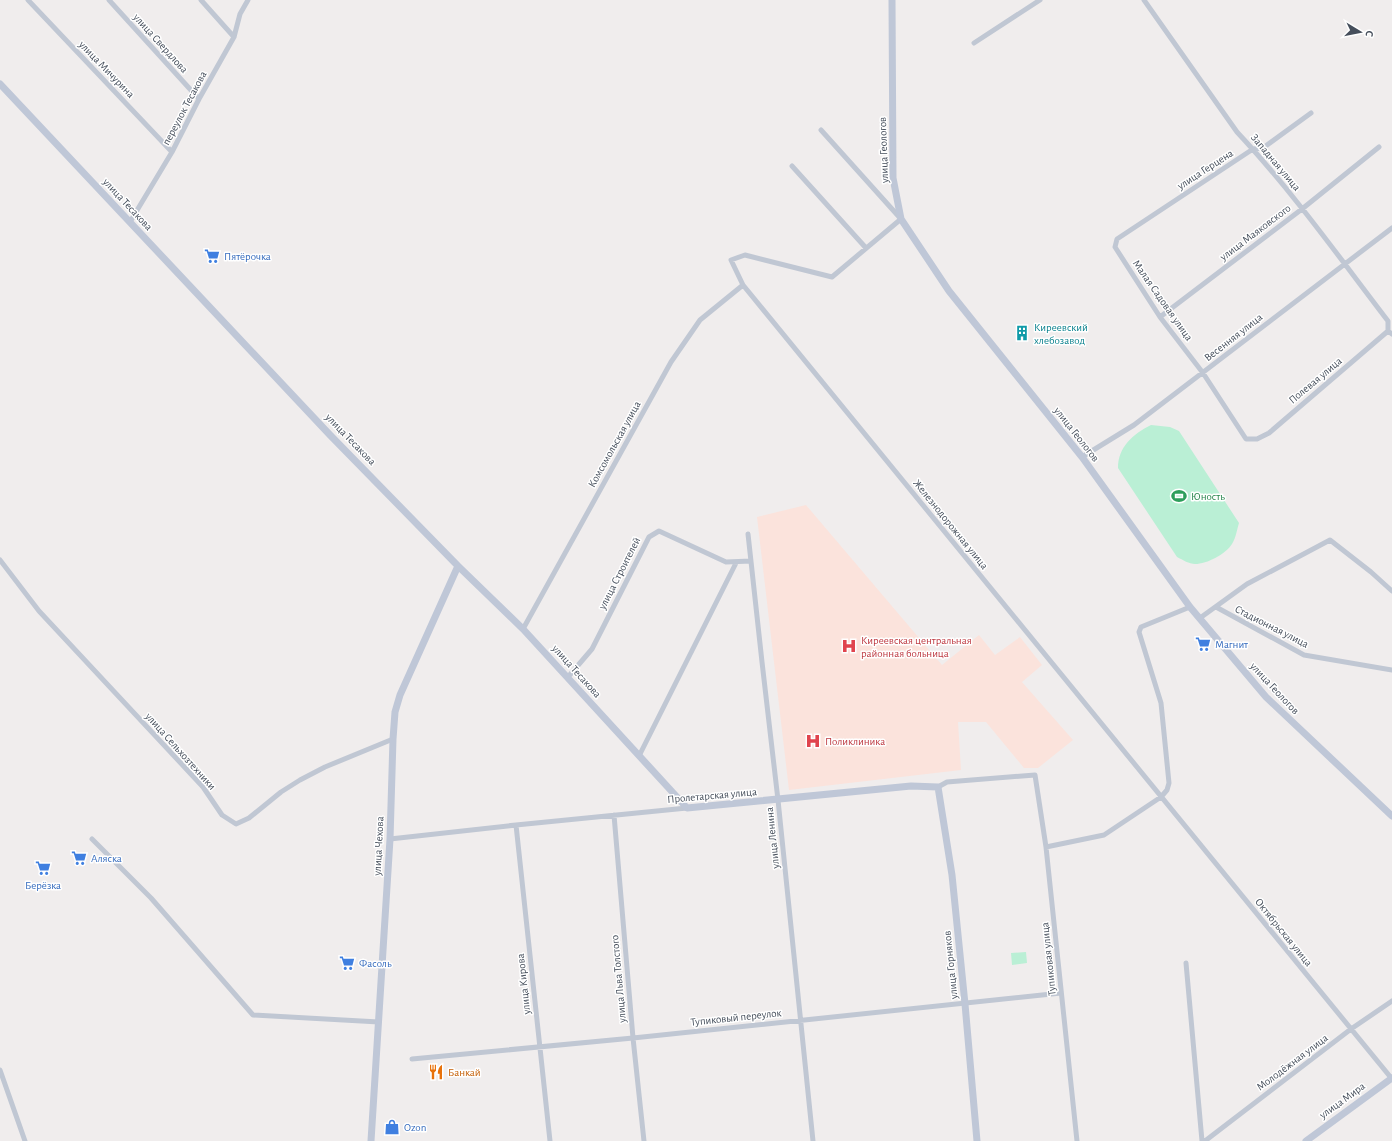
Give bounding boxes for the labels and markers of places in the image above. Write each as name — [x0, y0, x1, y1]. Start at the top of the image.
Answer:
supermarket icon: Пятёрочка — [203, 247, 221, 265]
place label: Пятёрочка — [224, 251, 271, 262]
place label: Киреевский хлебозавод — [1034, 322, 1088, 346]
building icon: Киреевский хлебозавод — [1013, 324, 1031, 342]
sports icon: Юность — [1170, 487, 1188, 505]
place label: Юность — [1191, 491, 1225, 502]
place label: Киреевская центральная районная больница — [861, 635, 972, 659]
supermarket icon: Магнит — [1194, 635, 1212, 653]
hospital icon: Киреевская центральная районная больница — [840, 637, 858, 655]
place label: Магнит — [1215, 639, 1248, 650]
hospital icon: Поликлиника — [804, 732, 822, 750]
place label: Поликлиника — [825, 736, 885, 747]
supermarket icon: Аляска — [70, 849, 88, 867]
place label: Аляска — [91, 853, 122, 864]
supermarket icon: Берёзка — [34, 859, 52, 877]
place label: Берёзка — [25, 880, 61, 891]
supermarket icon: Фасоль — [338, 954, 356, 972]
place label: Фасоль — [359, 958, 392, 969]
restaurant icon: Банкай — [427, 1063, 445, 1081]
place label: Банкай — [448, 1067, 481, 1078]
shop icon: Ozon — [383, 1118, 401, 1136]
place label: Ozon — [404, 1122, 426, 1133]

